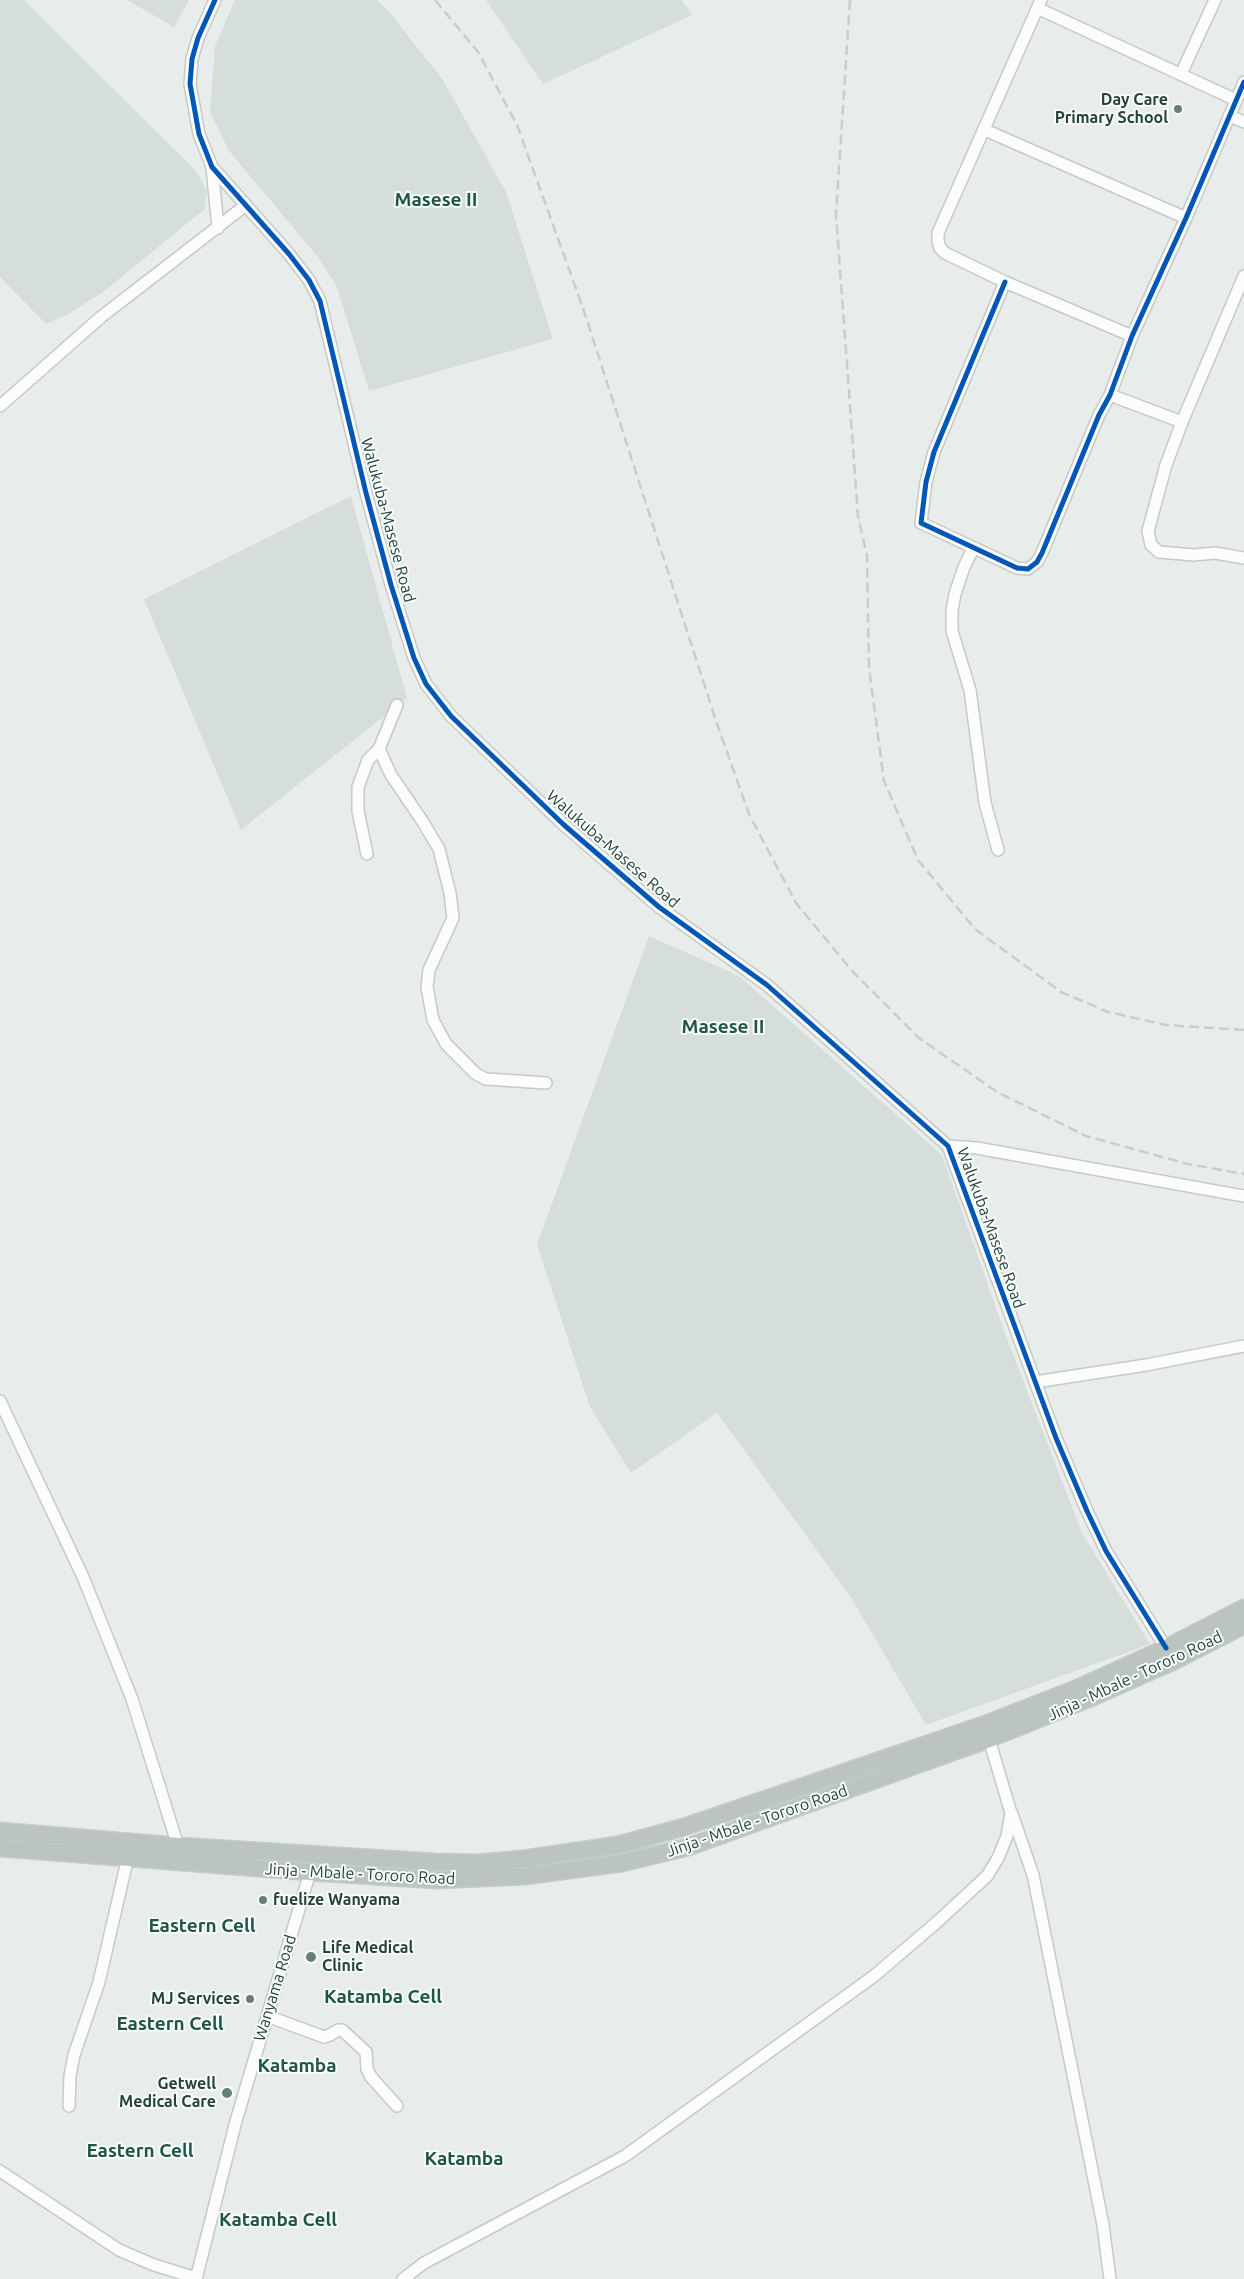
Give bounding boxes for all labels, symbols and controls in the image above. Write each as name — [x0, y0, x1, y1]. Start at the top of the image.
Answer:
place label: Day Care Primary School — [1055, 90, 1168, 128]
marker: Day Care Primary School — [1172, 103, 1184, 115]
district label: Masese II — [395, 189, 477, 211]
street label: Walukuba-Masese Road — [357, 436, 419, 604]
street label: Walukuba-Masese Road — [543, 786, 683, 912]
district label: Masese II — [682, 1016, 764, 1038]
street label: Walukuba-Masese Road — [953, 1145, 1029, 1311]
street label: Jinja - Mbale - Tororo Road — [1045, 1627, 1225, 1725]
street label: Jinja - Mbale - Tororo Road — [664, 1781, 850, 1861]
street label: Jinja - Mbale - Tororo Road — [264, 1859, 456, 1889]
place label: fuelize Wanyama — [273, 1890, 400, 1910]
marker: fuelize Wanyama — [257, 1894, 269, 1906]
district label: Eastern Cell — [148, 1915, 256, 1937]
street label: Wanyama Road — [250, 1932, 300, 2044]
place label: Life Medical Clinic — [322, 1938, 413, 1976]
marker: Life Medical Clinic — [304, 1950, 318, 1964]
district label: Katamba Cell — [324, 1986, 442, 2008]
place label: MJ Services — [151, 1989, 240, 2009]
marker: MJ Services — [244, 1993, 256, 2005]
district label: Eastern Cell — [116, 2013, 224, 2035]
district label: Katamba — [257, 2055, 337, 2077]
place label: Getwell Medical Care — [119, 2074, 216, 2112]
marker: Getwell Medical Care — [220, 2086, 234, 2100]
district label: Eastern Cell — [86, 2140, 194, 2162]
district label: Katamba — [424, 2148, 504, 2170]
district label: Katamba Cell — [219, 2209, 337, 2231]

